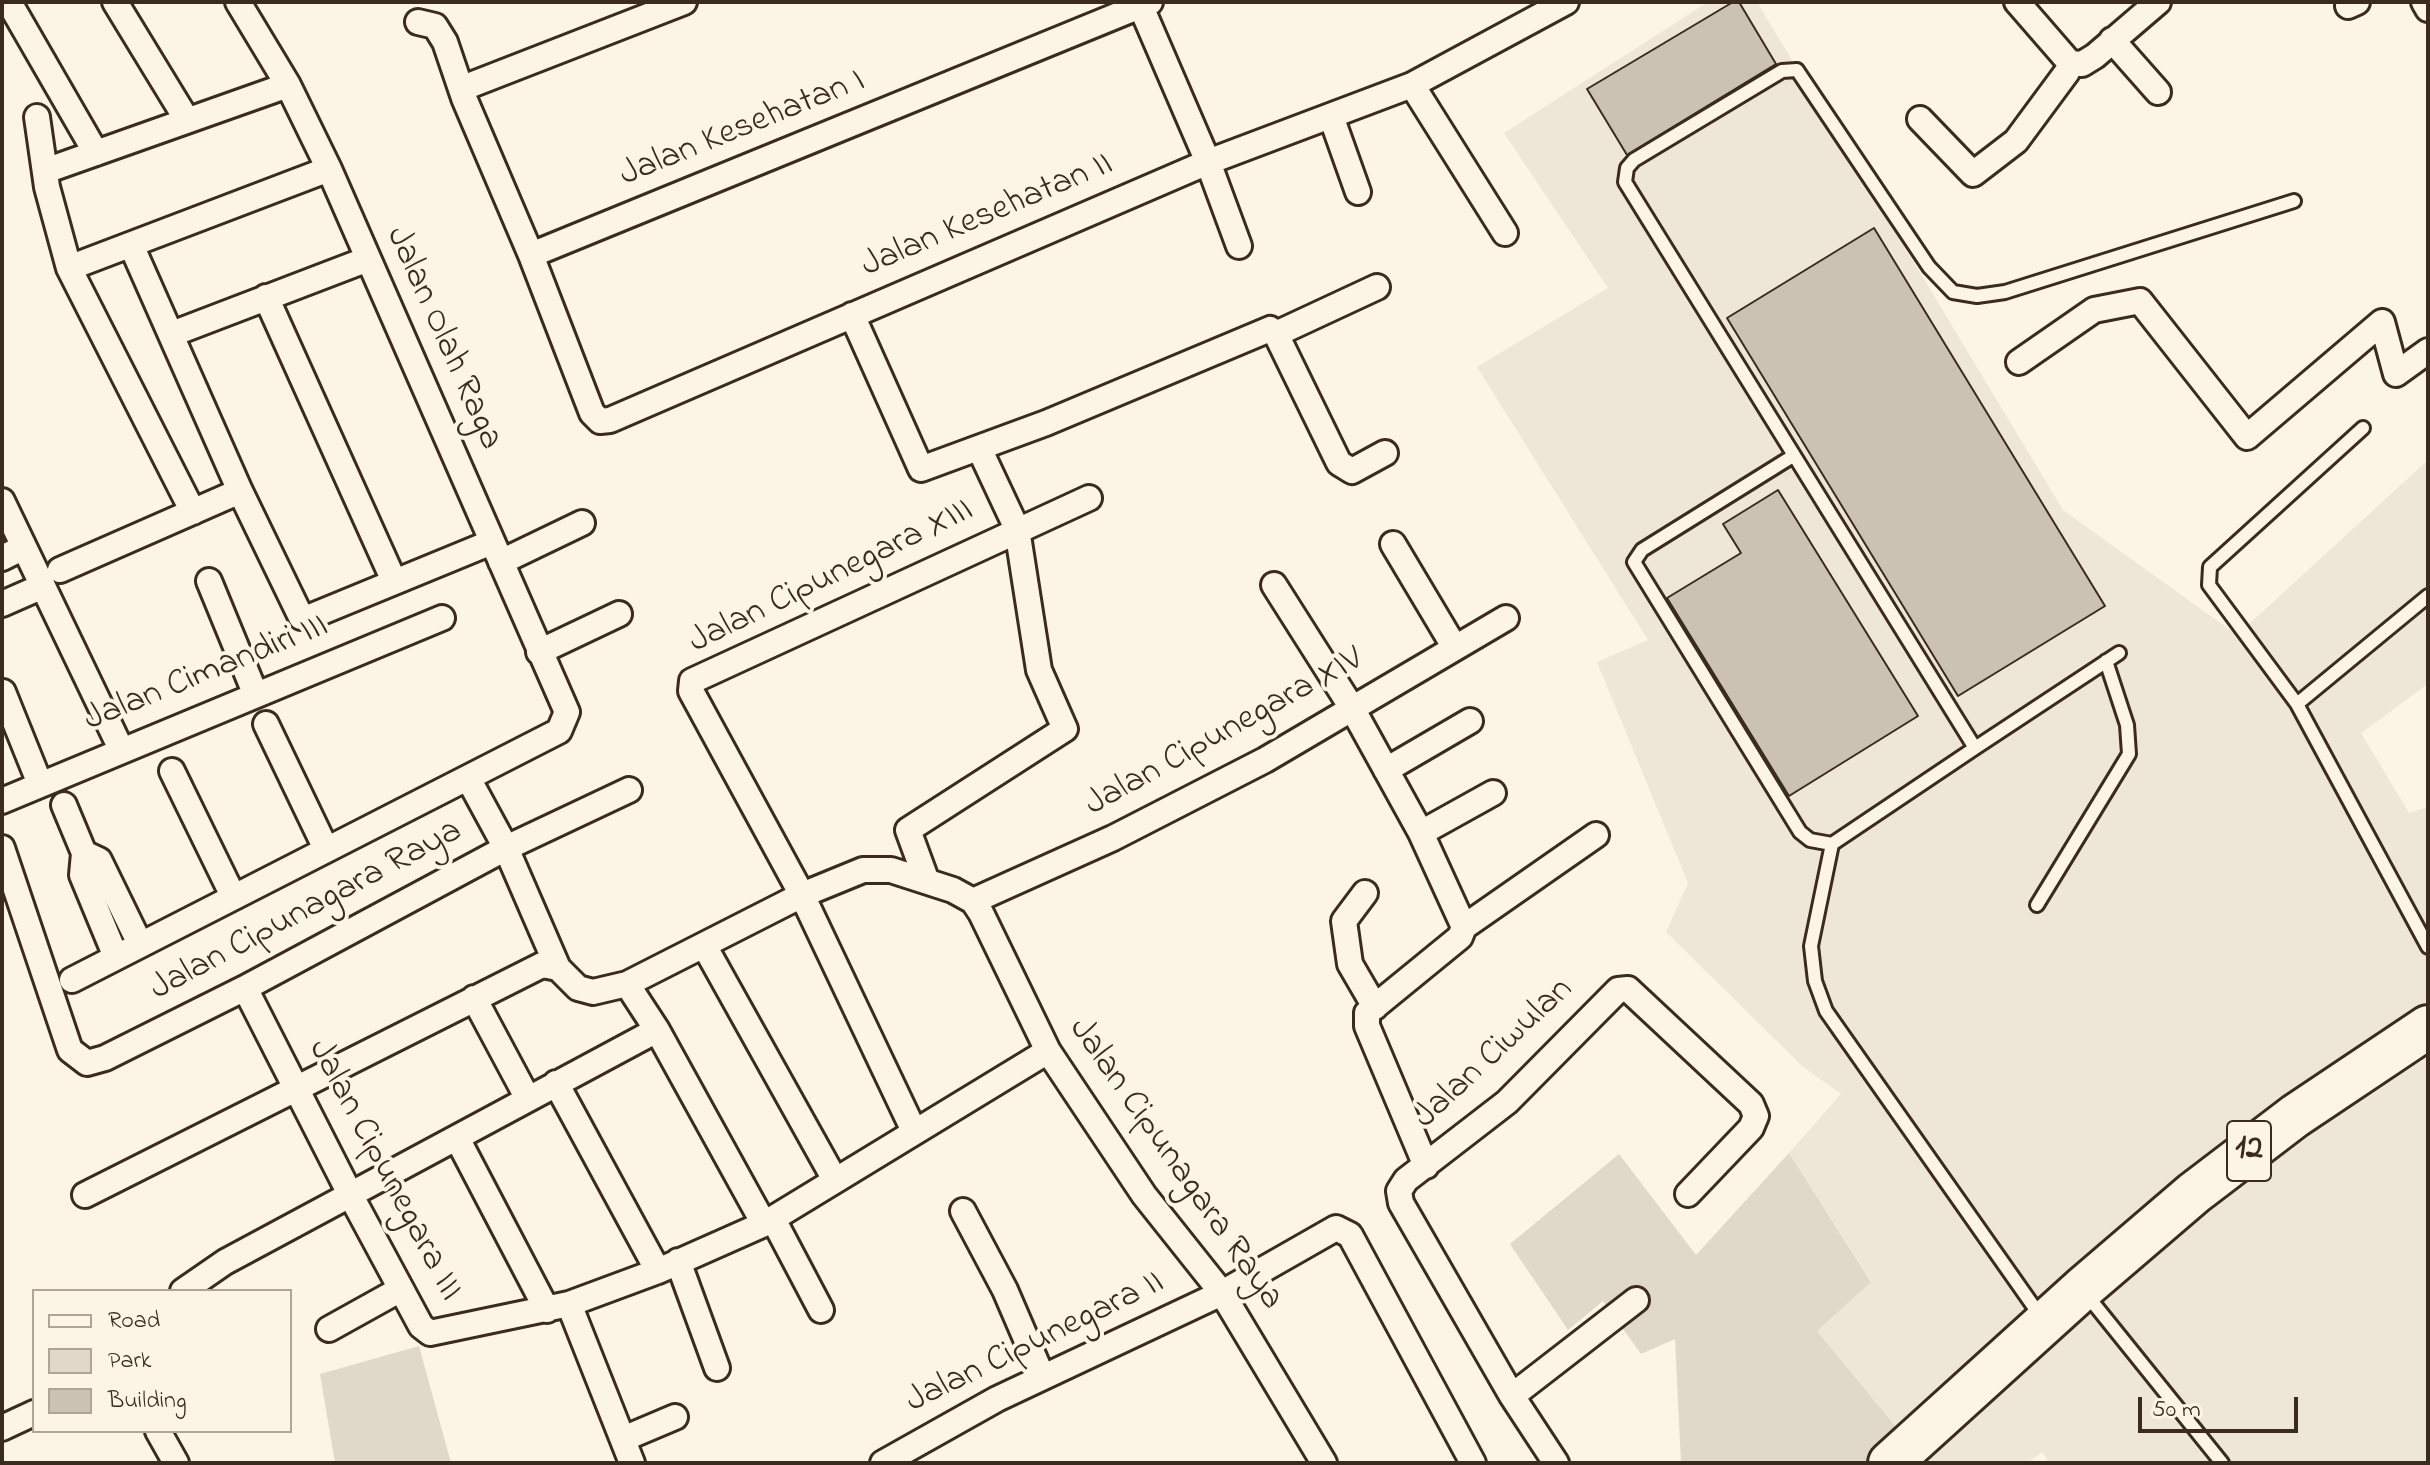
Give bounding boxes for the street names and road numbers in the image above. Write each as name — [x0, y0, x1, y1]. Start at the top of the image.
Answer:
street label: Jalan Kesehatan I — [614, 61, 872, 199]
street label: Jalan Kesehatan II — [856, 145, 1120, 289]
street label: Jalan Olah Raga — [374, 221, 510, 457]
street label: Jalan Cipunegara XIII — [683, 490, 981, 666]
street label: Jalan Cimandiri III — [79, 606, 335, 744]
street label: Jalan Cipunegara XIV — [1079, 640, 1371, 828]
street label: Jalan Cipunagara Raya — [144, 812, 470, 1012]
street label: Jalan Ciwulan — [1406, 970, 1584, 1140]
street label: Jalan Cipunagara Raya — [1057, 1011, 1291, 1319]
street label: Jalan Cipunegara III — [296, 1033, 470, 1309]
road number: 12 — [2227, 1121, 2271, 1181]
street label: Jalan Cipunegara II — [900, 1263, 1172, 1425]

